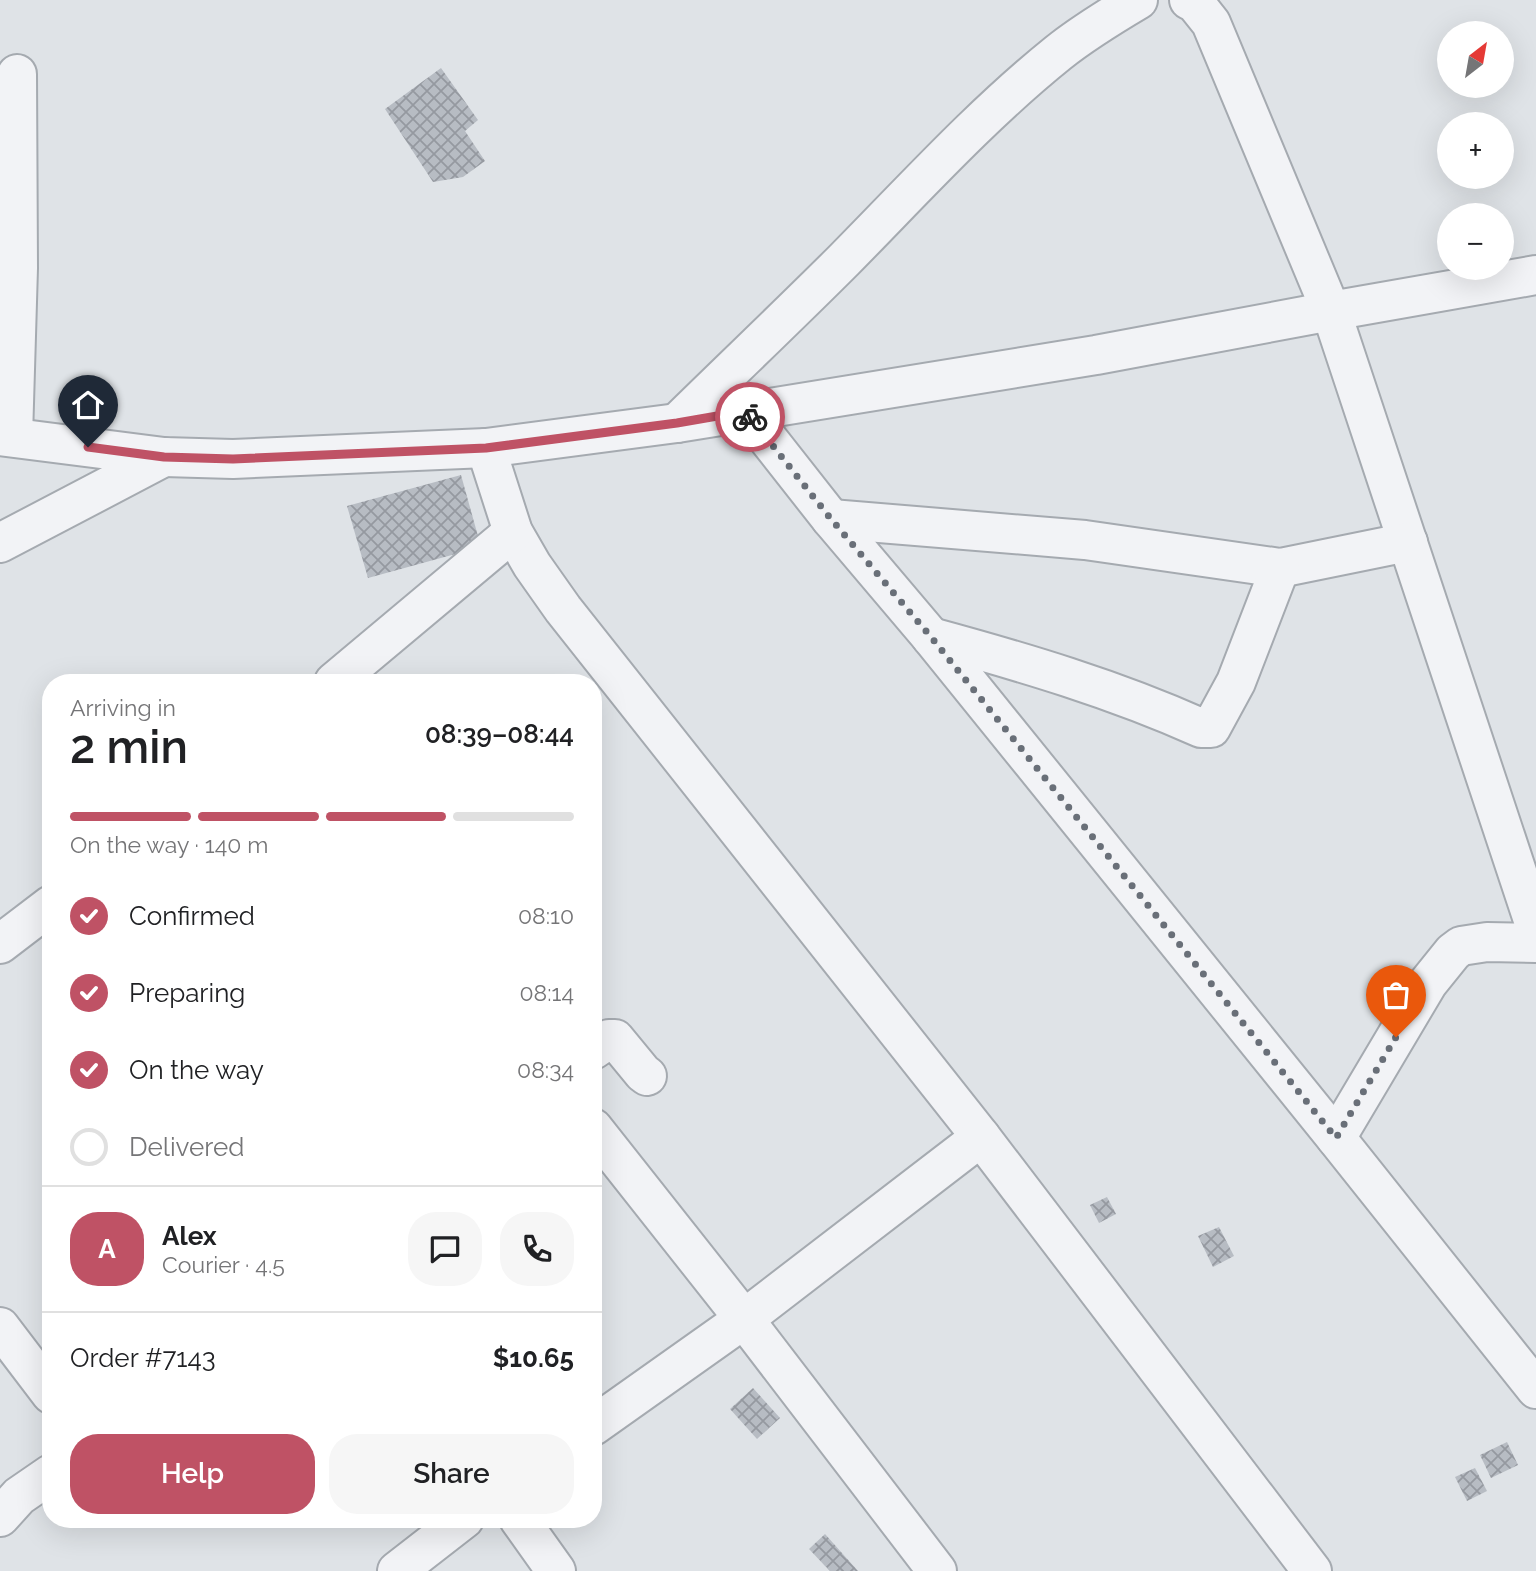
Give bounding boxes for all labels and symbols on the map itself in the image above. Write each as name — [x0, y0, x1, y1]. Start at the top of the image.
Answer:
north arrow — [1437, 21, 1514, 98]
pin — [58, 375, 118, 447]
courier — [715, 382, 785, 452]
pin — [1366, 965, 1426, 1037]

